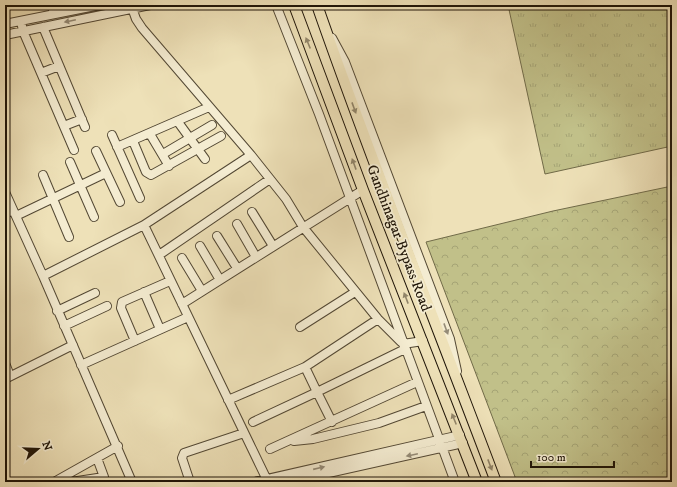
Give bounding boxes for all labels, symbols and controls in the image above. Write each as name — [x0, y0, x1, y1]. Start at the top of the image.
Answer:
one-way arrow — [64, 18, 76, 24]
one-way arrow — [304, 36, 310, 48]
one-way arrow — [351, 102, 357, 114]
one-way arrow — [350, 158, 356, 170]
street label: Gandhinagar Bypass Road — [362, 162, 436, 314]
one-way arrow — [403, 292, 409, 304]
one-way arrow — [443, 323, 449, 335]
one-way arrow — [450, 413, 456, 425]
north arrow — [18, 429, 58, 469]
text: N — [38, 440, 55, 453]
scale bar — [531, 443, 614, 469]
text: 100 m — [537, 450, 566, 465]
one-way arrow — [406, 453, 418, 459]
one-way arrow — [487, 459, 493, 471]
one-way arrow — [313, 464, 326, 470]

